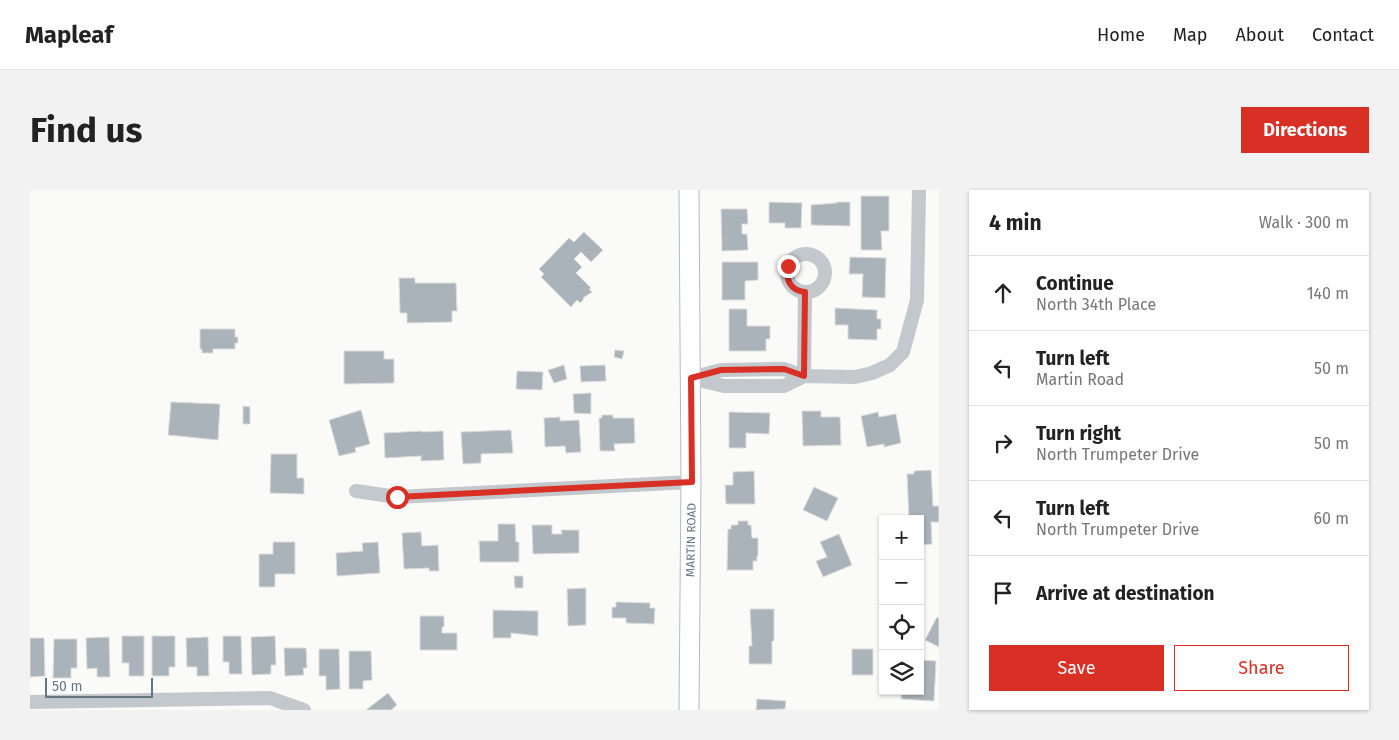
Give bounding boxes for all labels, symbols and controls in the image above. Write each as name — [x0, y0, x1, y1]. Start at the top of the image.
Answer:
text: Mapleaf — [25, 21, 113, 49]
text: Home — [1097, 24, 1145, 46]
text: Map — [1173, 24, 1207, 46]
text: About — [1235, 24, 1284, 46]
text: Contact — [1312, 24, 1374, 46]
button: Directions — [1241, 107, 1369, 153]
text: Find us — [30, 109, 142, 151]
text: 4 min — [989, 210, 1042, 236]
text: Walk · 300 m — [1259, 213, 1349, 232]
route end — [777, 255, 800, 278]
text: Continue — [1036, 272, 1114, 295]
icon: ahead — [989, 279, 1017, 307]
text: 140 m — [1307, 284, 1349, 303]
text: North 34th Place — [1036, 295, 1156, 314]
text: Turn left — [1036, 347, 1110, 370]
icon: left — [989, 354, 1017, 382]
text: 50 m — [1314, 359, 1349, 378]
text: Martin Road — [1036, 370, 1124, 389]
text: Turn right — [1036, 422, 1121, 445]
icon: right — [989, 429, 1017, 457]
text: 50 m — [1314, 434, 1349, 453]
text: North Trumpeter Drive — [1036, 445, 1199, 464]
route start — [386, 486, 409, 509]
text: Turn left — [1036, 497, 1110, 520]
street label: MARTIN ROAD — [683, 502, 699, 577]
icon: left — [989, 504, 1017, 532]
text: 60 m — [1314, 509, 1349, 528]
map controls — [879, 515, 924, 695]
button: + — [879, 515, 924, 560]
text: North Trumpeter Drive — [1036, 520, 1199, 539]
button: − — [879, 560, 924, 605]
icon: arrive — [989, 579, 1017, 607]
text: Arrive at destination — [1036, 582, 1215, 605]
button: locate — [879, 605, 924, 650]
button: Save — [989, 645, 1164, 691]
button: Share — [1174, 645, 1349, 691]
button: layers — [879, 650, 924, 695]
scale bar — [45, 675, 152, 698]
text: 50 m — [52, 678, 83, 695]

